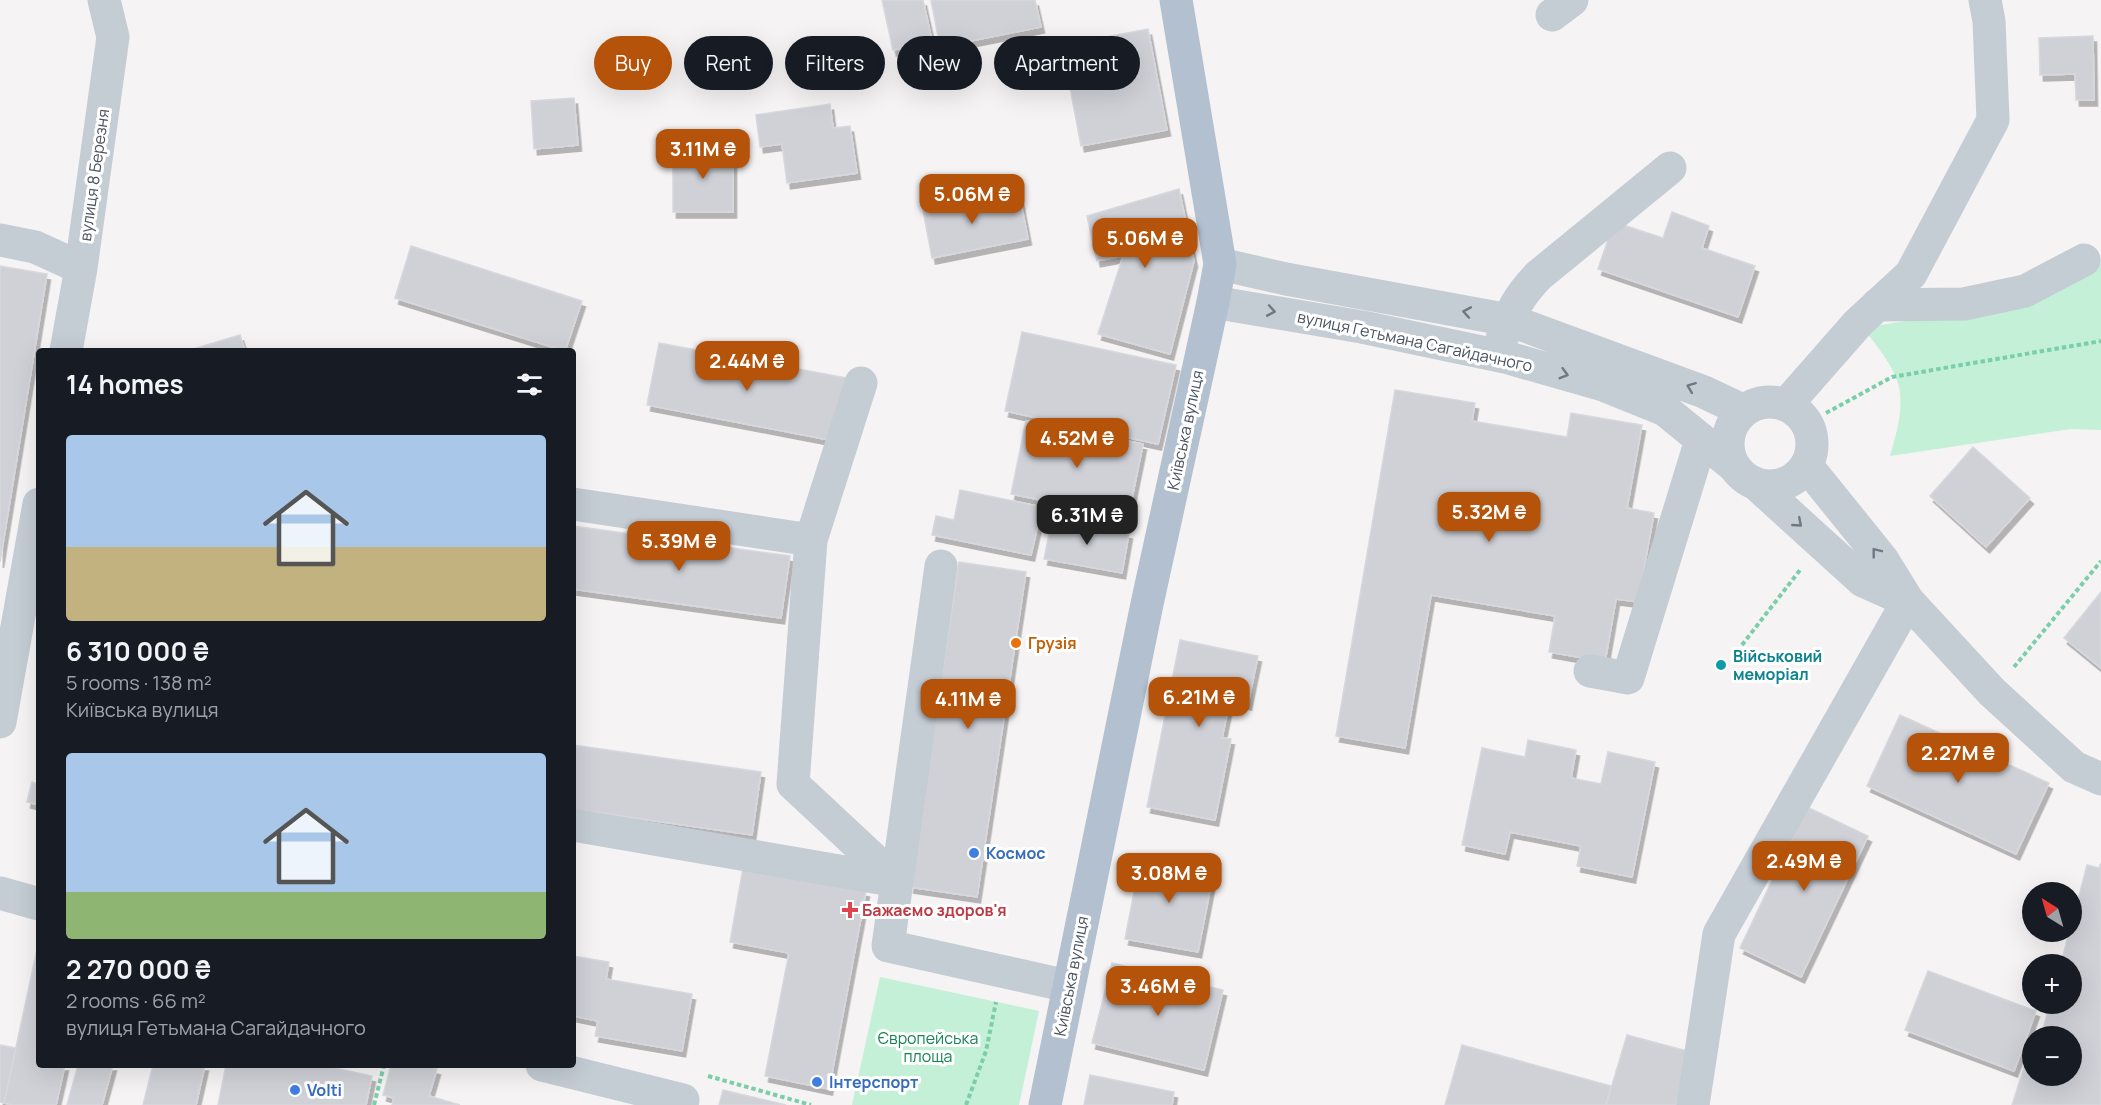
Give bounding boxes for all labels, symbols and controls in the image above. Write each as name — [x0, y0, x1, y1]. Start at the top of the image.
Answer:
chip: Buy — [594, 36, 672, 90]
chip: Rent — [684, 36, 773, 90]
chip: Filters — [785, 36, 885, 90]
chip: New — [897, 36, 982, 90]
chip: Apartment — [994, 36, 1140, 90]
street label: вулиця 8 Березня — [74, 107, 114, 243]
pin: 3.11M ₴ — [648, 129, 758, 180]
text: 3.11M ₴ — [670, 135, 736, 162]
pin: 5.06M ₴ — [917, 174, 1027, 225]
text: 5.06M ₴ — [933, 180, 1011, 207]
pin: 5.06M ₴ — [1090, 218, 1200, 269]
text: 5.06M ₴ — [1106, 224, 1184, 251]
one-way arrow — [1265, 304, 1275, 317]
street label: вулиця Гетьмана Сагайдачного — [1295, 305, 1535, 377]
one-way arrow — [1462, 306, 1472, 319]
pin: 2.44M ₴ — [692, 341, 802, 392]
text: 2.44M ₴ — [709, 347, 785, 374]
text: 14 homes — [66, 366, 184, 402]
one-way arrow — [1559, 366, 1569, 379]
icon: filters — [513, 368, 546, 401]
street label: Київська вулиця — [1162, 368, 1208, 492]
one-way arrow — [1686, 382, 1697, 394]
pin: 4.52M ₴ — [1022, 418, 1132, 469]
text: 4.52M ₴ — [1040, 424, 1114, 451]
icon: home — [252, 474, 360, 582]
pin: 5.32M ₴ — [1434, 492, 1544, 543]
pin: 6.31M ₴ — [1032, 495, 1142, 546]
text: 5.32M ₴ — [1452, 498, 1526, 525]
text: 6.31M ₴ — [1051, 501, 1123, 528]
one-way arrow — [1791, 516, 1802, 527]
pin: 5.39M ₴ — [624, 521, 734, 572]
text: 5.39M ₴ — [641, 527, 717, 554]
one-way arrow — [1873, 548, 1884, 559]
place label: Грузія — [1028, 632, 1077, 654]
text: 6 310 000 ₴ — [66, 633, 209, 669]
marker: Грузія — [1009, 636, 1023, 650]
place label: Військовий меморіал — [1733, 645, 1822, 685]
marker: Військовий меморіал — [1714, 658, 1728, 672]
text: 5 rooms · 138 m² — [66, 669, 212, 696]
pin: 6.21M ₴ — [1144, 677, 1254, 728]
pin: 4.11M ₴ — [913, 679, 1023, 730]
text: 6.21M ₴ — [1163, 683, 1235, 710]
text: 4.11M ₴ — [935, 685, 1001, 712]
text: Київська вулиця — [66, 696, 219, 723]
pin: 2.27M ₴ — [1903, 733, 2013, 784]
text: 2.27M ₴ — [1921, 739, 1995, 766]
icon: home — [252, 792, 360, 900]
pin: 2.49M ₴ — [1749, 841, 1859, 892]
place label: Космос — [986, 842, 1046, 864]
marker: Космос — [967, 846, 981, 860]
text: 2.49M ₴ — [1766, 847, 1842, 874]
pin: 3.08M ₴ — [1114, 853, 1224, 904]
text: 3.08M ₴ — [1131, 859, 1207, 886]
north arrow — [2022, 882, 2082, 942]
map controls — [2022, 882, 2082, 1086]
place label: Бажаємо здоров'я — [862, 899, 1007, 921]
marker: Бажаємо здоров'я — [843, 903, 857, 917]
street label: Київська вулиця — [1049, 914, 1093, 1038]
text: 2 270 000 ₴ — [66, 951, 211, 987]
button: + — [2022, 954, 2082, 1014]
pin: 3.46M ₴ — [1103, 966, 1213, 1017]
text: 3.46M ₴ — [1120, 972, 1196, 999]
text: 2 rooms · 66 m² — [66, 987, 206, 1014]
text: вулиця Гетьмана Сагайдачного — [66, 1014, 366, 1041]
button: − — [2022, 1026, 2082, 1086]
park label: Європейська площа — [878, 1027, 978, 1067]
place label: Інтерспорт — [829, 1071, 919, 1093]
marker: Інтерспорт — [810, 1075, 824, 1089]
place label: Volti — [307, 1079, 342, 1101]
marker: Volti — [288, 1083, 302, 1097]

